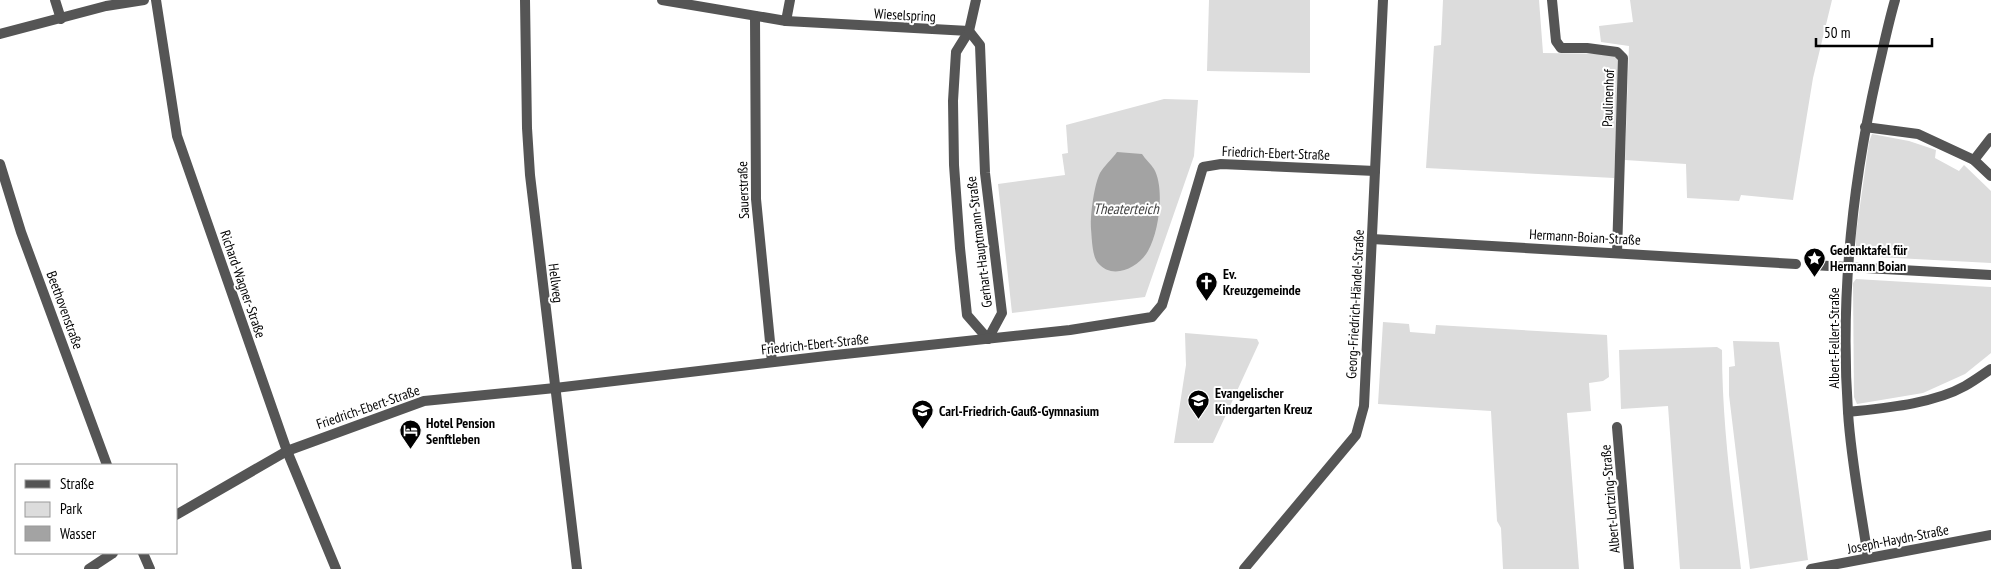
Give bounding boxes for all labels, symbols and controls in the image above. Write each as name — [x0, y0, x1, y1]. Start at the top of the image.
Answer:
street label: Wieselspring — [874, 4, 936, 26]
scale bar — [1816, 15, 1932, 47]
text: 50 m — [1824, 23, 1850, 42]
street label: Paulinenhof — [1598, 68, 1618, 127]
street label: Friedrich-Ebert-Straße — [1222, 142, 1331, 164]
street label: Sauerstraße — [733, 161, 753, 219]
street label: Gerhart-Hauptmann-Straße — [962, 175, 996, 309]
water label: Theaterteich — [1093, 199, 1160, 218]
street label: Hermann-Boian-Straße — [1529, 225, 1641, 249]
street label: Richard-Wagner-Straße — [216, 228, 270, 340]
street label: Georg-Friedrich-Händel-Straße — [1342, 229, 1368, 379]
place label: Gedenktafel für Hermann Boian — [1830, 241, 1908, 275]
place icon: Gedenktafel für Hermann Boian — [1802, 246, 1826, 277]
street label: Hellweg — [545, 262, 567, 304]
place label: Ev. Kreuzgemeinde — [1223, 265, 1301, 299]
street label: Beethovenstraße — [43, 268, 88, 352]
church icon: Ev. Kreuzgemeinde — [1195, 270, 1219, 301]
street label: Albert-Fellert-Straße — [1825, 287, 1843, 389]
street label: Friedrich-Ebert-Straße — [760, 329, 870, 359]
street label: Friedrich-Ebert-Straße — [314, 381, 422, 433]
place label: Evangelischer Kindergarten Kreuz — [1215, 384, 1312, 418]
school or university icon: Evangelischer Kindergarten Kreuz — [1187, 389, 1211, 420]
school or university icon: Carl-Friedrich-Gauß-Gymnasium — [911, 399, 935, 430]
place label: Carl-Friedrich-Gauß-Gymnasium — [939, 402, 1099, 420]
place label: Hotel Pension Senftleben — [426, 414, 495, 448]
hotel icon: Hotel Pension Senftleben — [398, 419, 422, 450]
street label: Albert-Lortzing-Straße — [1596, 444, 1624, 554]
legend — [15, 464, 178, 554]
text: Straße — [60, 474, 94, 493]
text: Park — [60, 499, 82, 518]
street label: Joseph-Haydn-Straße — [1845, 520, 1950, 558]
text: Wasser — [60, 524, 97, 543]

